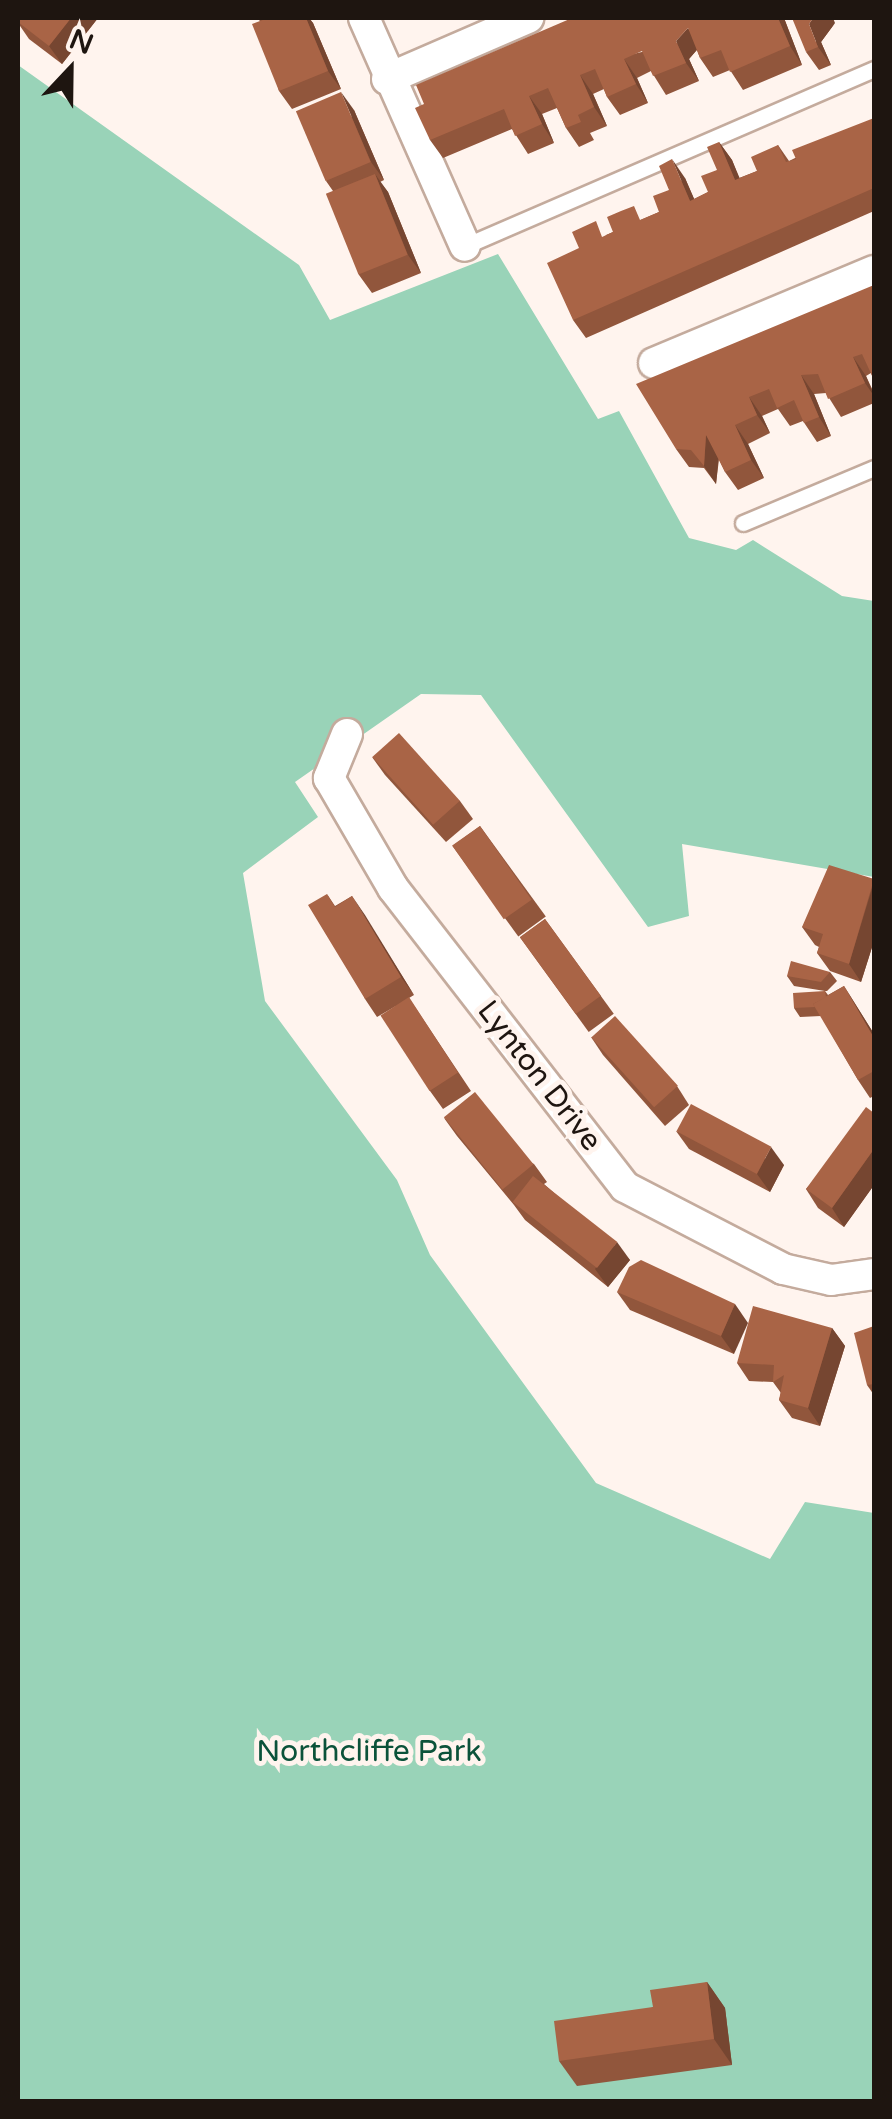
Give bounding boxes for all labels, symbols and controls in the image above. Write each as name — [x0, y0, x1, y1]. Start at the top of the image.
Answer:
north arrow — [20, 20, 120, 120]
text: N — [64, 22, 98, 62]
street label: Lynton Drive — [469, 994, 609, 1158]
park label: Northcliffe Park — [256, 1734, 482, 1770]

